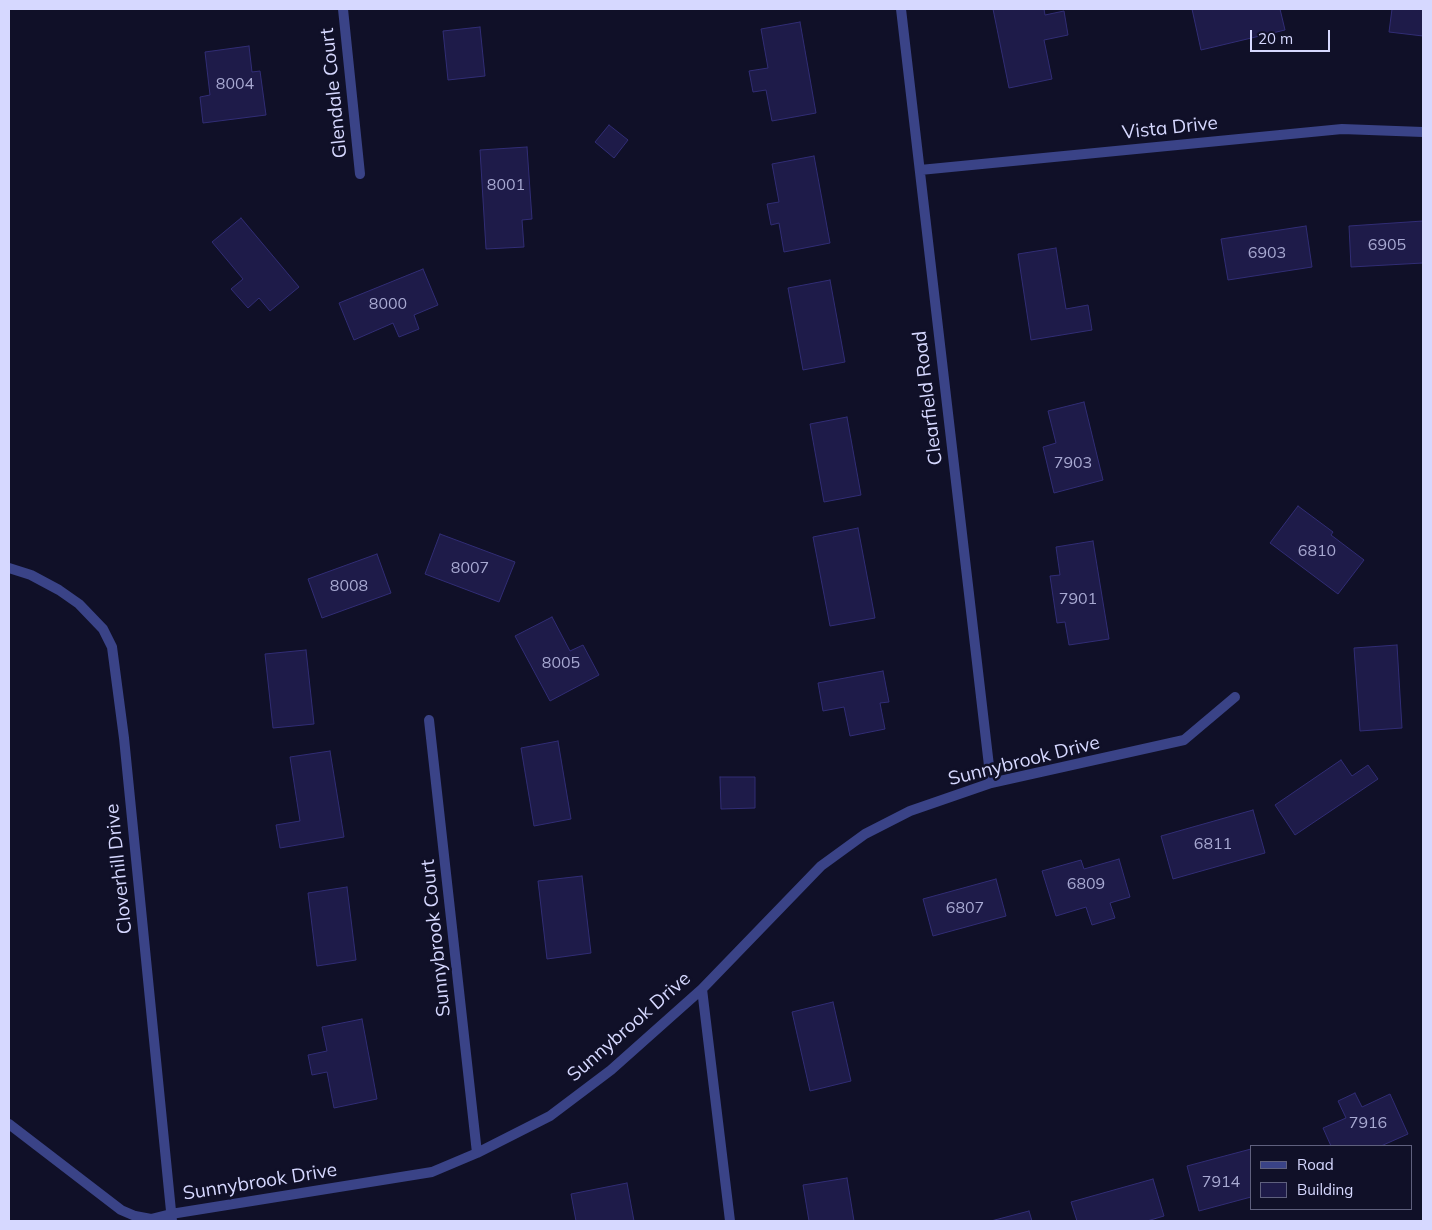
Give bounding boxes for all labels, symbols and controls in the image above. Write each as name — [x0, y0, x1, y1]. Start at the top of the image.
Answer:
scale bar — [1252, 20, 1332, 52]
street label: Glendale Court — [316, 27, 352, 159]
text: 20 m — [1258, 29, 1293, 48]
house number: 8004 — [216, 74, 254, 94]
street label: Vista Drive — [1121, 112, 1219, 144]
house number: 8001 — [487, 175, 525, 195]
house number: 6905 — [1368, 235, 1406, 255]
house number: 6903 — [1248, 243, 1286, 263]
house number: 8000 — [369, 294, 407, 314]
street label: Clearfield Road — [908, 329, 948, 467]
house number: 7903 — [1054, 453, 1092, 473]
house number: 6810 — [1298, 541, 1336, 561]
house number: 8007 — [451, 558, 489, 578]
house number: 8008 — [330, 576, 368, 596]
house number: 7901 — [1059, 589, 1097, 609]
house number: 8005 — [542, 653, 580, 673]
street label: Sunnybrook Drive — [946, 731, 1102, 791]
street label: Cloverhill Drive — [101, 803, 137, 935]
house number: 6811 — [1194, 834, 1232, 854]
street label: Sunnybrook Court — [416, 858, 456, 1018]
house number: 6809 — [1067, 874, 1105, 894]
house number: 6807 — [946, 898, 984, 918]
street label: Sunnybrook Drive — [563, 967, 695, 1087]
house number: 7916 — [1349, 1113, 1387, 1133]
legend — [1250, 1145, 1412, 1210]
text: Road — [1297, 1155, 1334, 1174]
street label: Sunnybrook Drive — [181, 1159, 339, 1205]
house number: 7914 — [1202, 1172, 1240, 1192]
text: Building — [1297, 1180, 1353, 1199]

